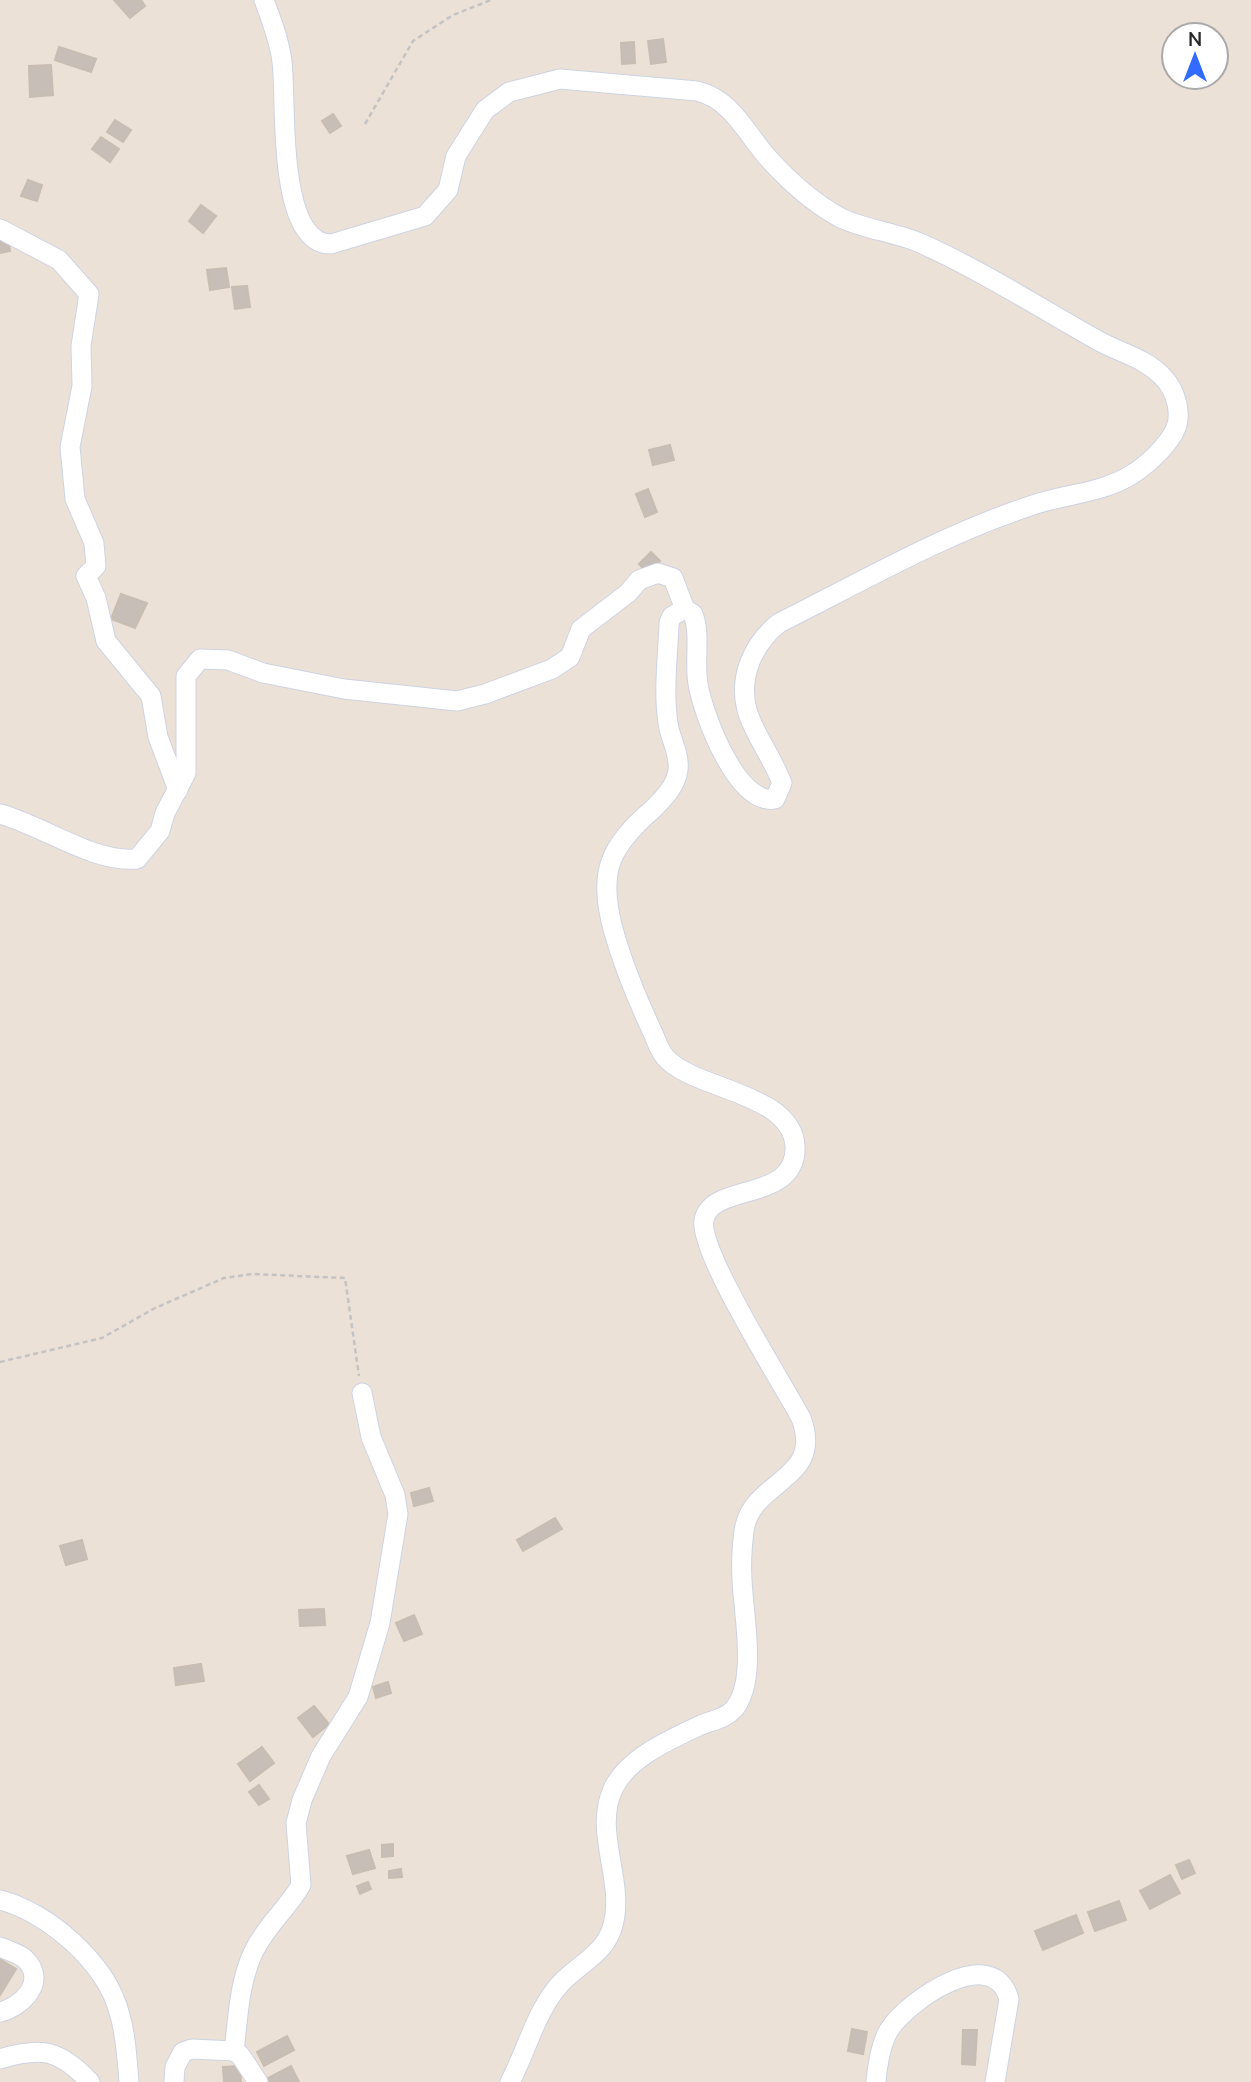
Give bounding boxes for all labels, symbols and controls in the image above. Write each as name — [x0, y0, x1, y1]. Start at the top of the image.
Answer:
north arrow — [1160, 21, 1230, 91]
text: N — [1188, 27, 1202, 53]

